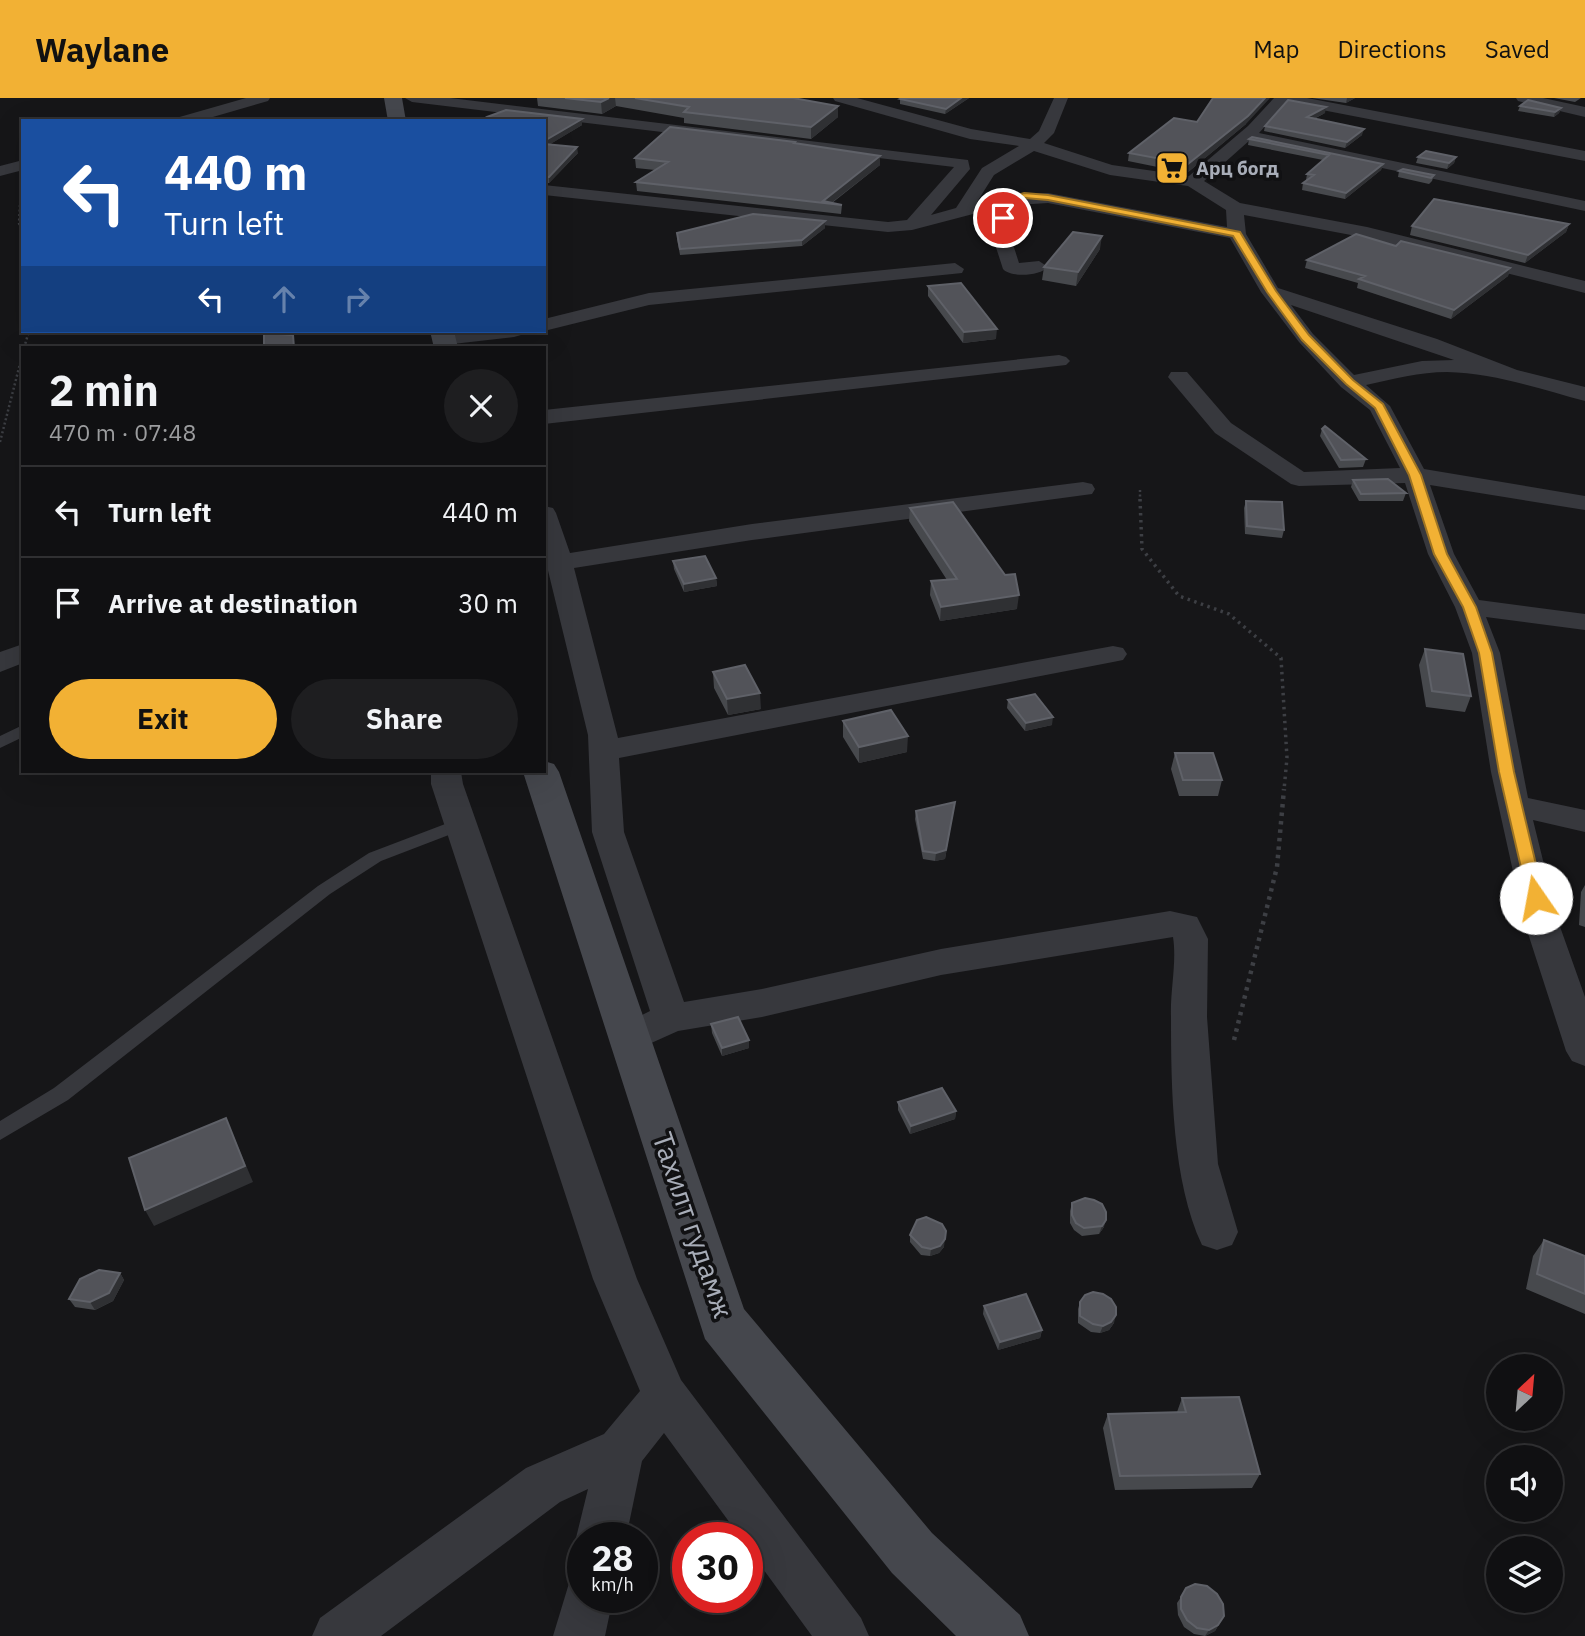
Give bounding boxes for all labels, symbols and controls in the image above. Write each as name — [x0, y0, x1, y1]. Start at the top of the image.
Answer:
text: Waylane — [35, 28, 169, 71]
text: Map — [1253, 33, 1299, 65]
text: Directions — [1337, 33, 1447, 65]
text: Saved — [1485, 33, 1550, 65]
text: 440 m — [164, 140, 308, 203]
icon: left — [49, 147, 140, 238]
supermarket icon: Арц богд — [1153, 149, 1191, 187]
place label: Арц богд — [1196, 156, 1279, 180]
pin — [973, 188, 1033, 248]
icon: arrive — [984, 199, 1022, 237]
text: Turn left — [164, 202, 284, 244]
icon: left — [192, 280, 230, 318]
icon: ahead — [265, 280, 303, 318]
icon: right — [338, 280, 376, 318]
text: 2 min — [49, 363, 159, 418]
button: close — [444, 369, 518, 443]
text: 470 m · 07:48 — [49, 417, 196, 447]
icon: left — [49, 493, 87, 531]
text: Turn left — [108, 495, 211, 529]
text: 440 m — [442, 495, 518, 529]
icon: arrive — [49, 584, 87, 622]
text: Arrive at destination — [108, 586, 358, 620]
text: 30 m — [458, 586, 518, 620]
button: Exit — [49, 679, 277, 759]
button: Share — [291, 679, 518, 759]
position arrow — [1499, 861, 1573, 935]
street label: Тахилт гудамж — [644, 1127, 743, 1323]
north arrow — [1486, 1354, 1563, 1432]
map controls — [1486, 1354, 1563, 1613]
button: sound — [1486, 1445, 1563, 1522]
speed limit sign: 30 — [672, 1522, 763, 1613]
text: 28 — [591, 1535, 634, 1581]
button: layers — [1486, 1536, 1563, 1613]
text: km/h — [591, 1573, 634, 1596]

